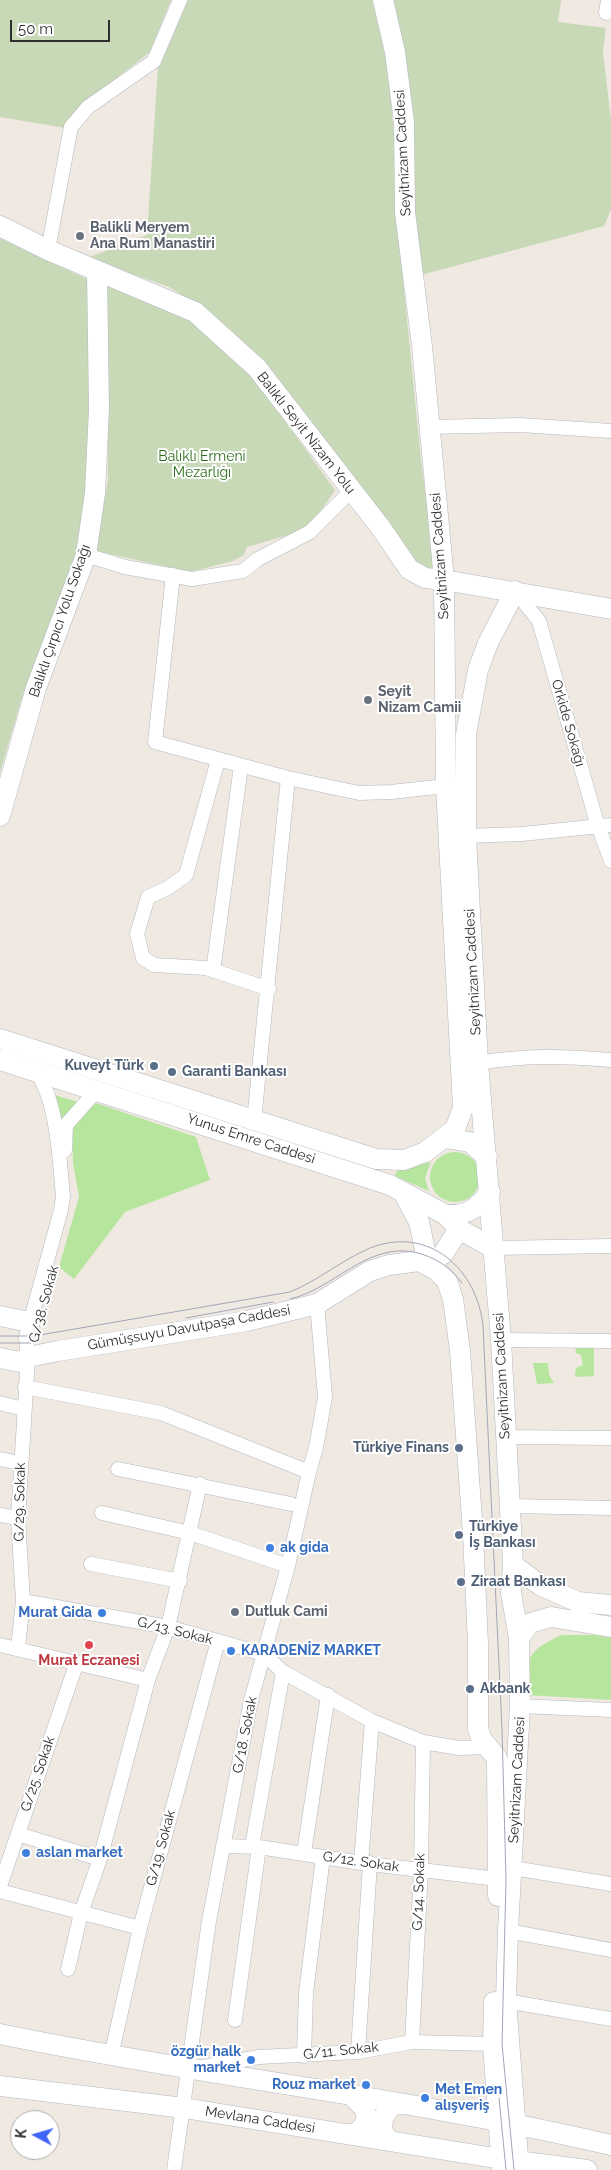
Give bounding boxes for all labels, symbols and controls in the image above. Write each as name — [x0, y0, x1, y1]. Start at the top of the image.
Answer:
scale bar — [12, 10, 112, 42]
text: 50 m — [18, 20, 53, 38]
street label: Seyitnizam Caddesi — [391, 89, 415, 217]
place label: Balikli Meryem Ana Rum Manastiri — [90, 220, 215, 252]
marker: Balikli Meryem Ana Rum Manastiri — [74, 230, 86, 242]
street label: Balıklı Seyit Nizam Yolu — [253, 369, 359, 497]
park label: Balıklı Ermeni Mezarlığı — [158, 449, 246, 482]
street label: Seyitnizam Caddesi — [427, 492, 453, 620]
street label: Balıklı Çırpıcı Yolu Sokağı — [26, 542, 94, 700]
street label: Orkide Sokağı — [548, 677, 588, 769]
place label: Seyit Nizam Camii — [378, 684, 461, 716]
marker: Seyit Nizam Camii — [362, 694, 374, 706]
street label: Seyitnizam Caddesi — [461, 908, 485, 1036]
place label: Kuveyt Türk — [64, 1058, 144, 1074]
marker: Kuveyt Türk — [148, 1060, 160, 1072]
place label: Garanti Bankası — [182, 1064, 287, 1080]
marker: Garanti Bankası — [166, 1066, 178, 1078]
street label: Yunus Emre Caddesi — [185, 1110, 317, 1168]
street label: G/38. Sokak — [26, 1264, 62, 1344]
street label: Gümüşsuyu Davutpaşa Caddesi — [86, 1302, 292, 1354]
street label: Seyitnizam Caddesi — [490, 1312, 514, 1440]
place label: Türkiye Finans — [353, 1440, 449, 1456]
marker: Türkiye Finans — [453, 1442, 465, 1454]
street label: G/29. Sokak — [11, 1462, 29, 1542]
place label: Türkiye İş Bankası — [469, 1519, 535, 1551]
marker: Türkiye İş Bankası — [453, 1529, 465, 1541]
place label: ak gida — [280, 1540, 329, 1556]
marker: ak gida — [264, 1542, 276, 1554]
place label: Ziraat Bankası — [471, 1574, 566, 1590]
marker: Ziraat Bankası — [455, 1576, 467, 1588]
place label: Dutluk Cami — [245, 1604, 328, 1620]
place label: Murat Gida — [18, 1605, 92, 1621]
marker: Dutluk Cami — [229, 1606, 241, 1618]
marker: Murat Gida — [96, 1607, 108, 1619]
street label: G/13. Sokak — [136, 1614, 214, 1648]
marker: Murat Eczanesi — [83, 1639, 95, 1651]
place label: KARADENİZ MARKET — [241, 1643, 381, 1659]
marker: KARADENİZ MARKET — [225, 1645, 237, 1657]
place label: Murat Eczanesi — [38, 1653, 140, 1669]
place label: Akbank — [480, 1681, 530, 1697]
marker: Akbank — [464, 1683, 476, 1695]
street label: G/18. Sokak — [229, 1695, 261, 1775]
street label: Seyitnizam Caddesi — [505, 1716, 529, 1844]
street label: G/25. Sokak — [17, 1734, 59, 1814]
street label: G/19. Sokak — [143, 1808, 179, 1888]
place label: aslan market — [36, 1845, 123, 1861]
marker: aslan market — [20, 1847, 32, 1859]
street label: G/12. Sokak — [322, 1848, 400, 1876]
street label: G/14. Sokak — [409, 1853, 429, 1931]
street label: G/11. Sokak — [302, 2039, 380, 2063]
place label: özgür halk market — [171, 2044, 241, 2076]
marker: özgür halk market — [245, 2054, 257, 2066]
place label: Rouz market — [272, 2077, 356, 2093]
marker: Rouz market — [360, 2079, 372, 2091]
place label: Met Emen alışveriş — [435, 2082, 502, 2114]
marker: Met Emen alışveriş — [419, 2092, 431, 2104]
street label: Mevlana Caddesi — [204, 2103, 316, 2137]
north arrow — [10, 2110, 60, 2160]
text: K — [13, 2128, 30, 2139]

